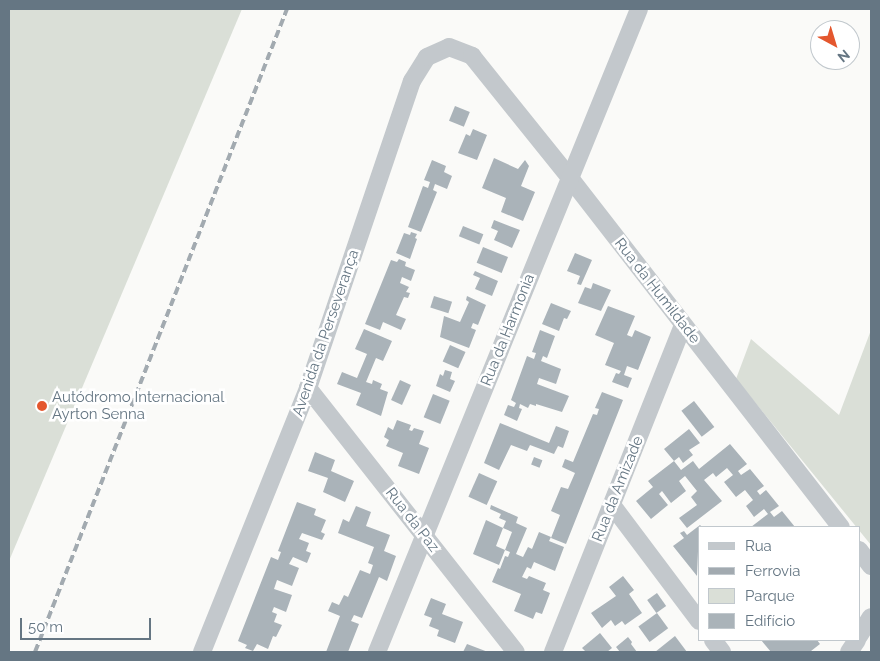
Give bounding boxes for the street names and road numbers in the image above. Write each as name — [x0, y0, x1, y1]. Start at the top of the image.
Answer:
street label: Rua da Humildade — [610, 235, 704, 347]
street label: Avenida da Perseverança — [289, 247, 363, 419]
street label: Rua da Harmonia — [477, 271, 539, 389]
street label: Rua da Amizade — [589, 433, 647, 545]
street label: Rua da Paz — [381, 484, 443, 556]

